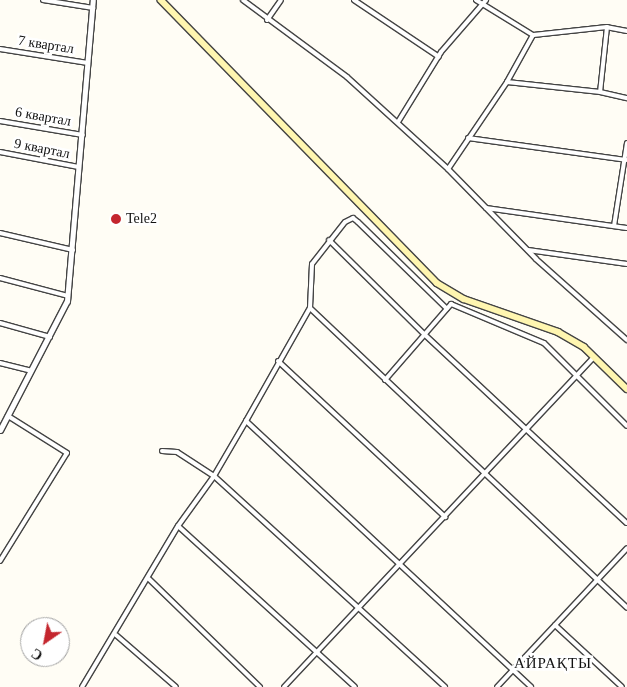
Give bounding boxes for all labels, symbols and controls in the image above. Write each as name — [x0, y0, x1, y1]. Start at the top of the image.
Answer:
street label: 7 квартал — [17, 32, 75, 58]
street label: 6 квартал — [14, 104, 72, 130]
street label: 9 квартал — [13, 135, 71, 163]
place label: Tele2 — [126, 211, 157, 227]
marker: Tele2 — [110, 213, 122, 225]
north arrow — [20, 617, 70, 667]
text: С — [29, 645, 45, 663]
district label: АЙРАҚТЫ — [513, 655, 593, 673]

